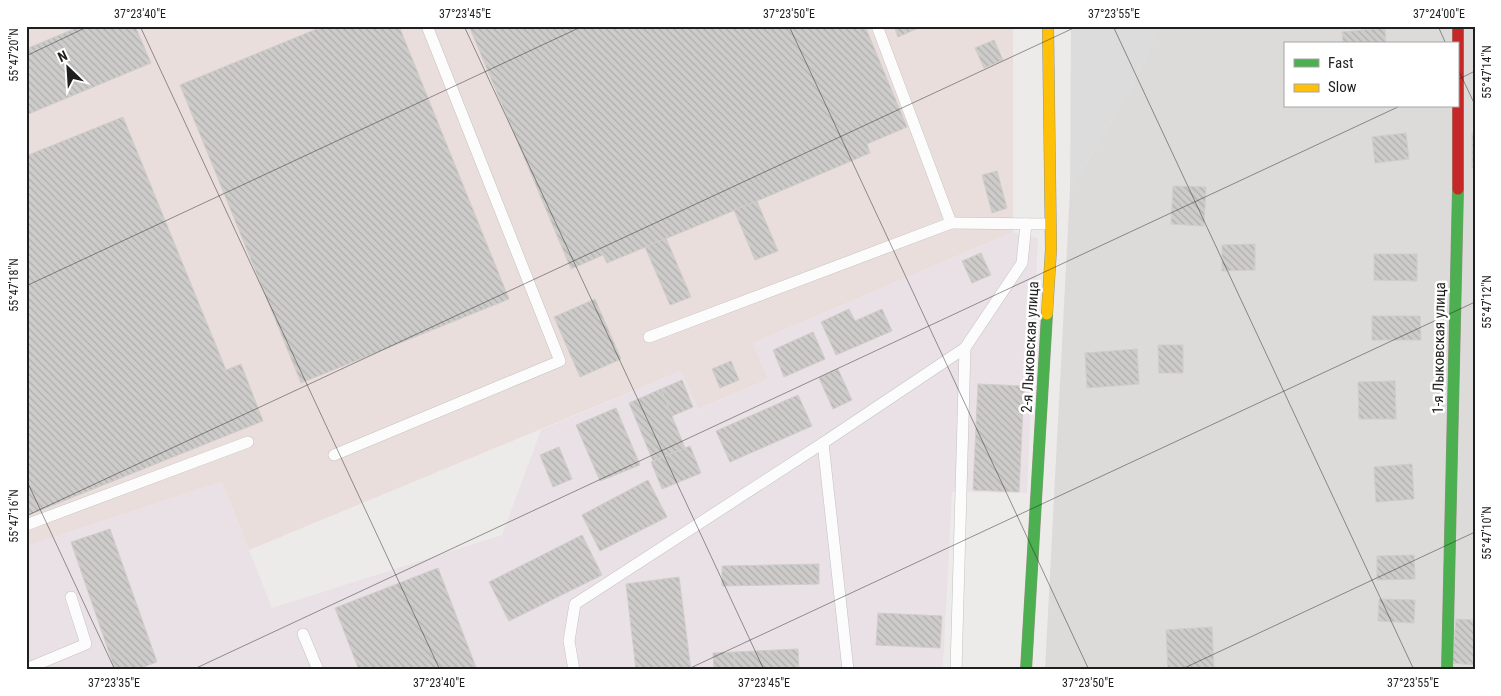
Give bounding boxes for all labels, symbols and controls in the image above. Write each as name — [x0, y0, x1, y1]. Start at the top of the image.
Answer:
text: 37°23'40"E — [114, 7, 166, 21]
text: 37°23'45"E — [439, 7, 491, 21]
text: 37°23'50"E — [763, 7, 815, 21]
text: 37°23'55"E — [1088, 7, 1140, 21]
text: 37°24'00"E — [1413, 7, 1465, 21]
text: 55°47'20"N — [7, 28, 21, 82]
north arrow — [42, 42, 92, 92]
legend — [1284, 42, 1458, 108]
text: 55°47'14"N — [1480, 45, 1494, 99]
text: N — [55, 47, 70, 65]
text: Fast — [1328, 54, 1353, 72]
text: Slow — [1328, 78, 1357, 96]
text: 55°47'18"N — [7, 258, 21, 312]
text: 55°47'12"N — [1480, 275, 1494, 329]
street label: 2-я Лыковская улица — [1018, 281, 1042, 413]
street label: 1-я Лыковская улица — [1429, 282, 1449, 414]
text: 55°47'16"N — [7, 489, 21, 543]
text: 55°47'10"N — [1480, 506, 1494, 560]
text: 37°23'35"E — [88, 676, 140, 690]
text: 37°23'40"E — [413, 676, 465, 690]
text: 37°23'45"E — [738, 676, 790, 690]
text: 37°23'50"E — [1062, 676, 1114, 690]
text: 37°23'55"E — [1387, 676, 1439, 690]

